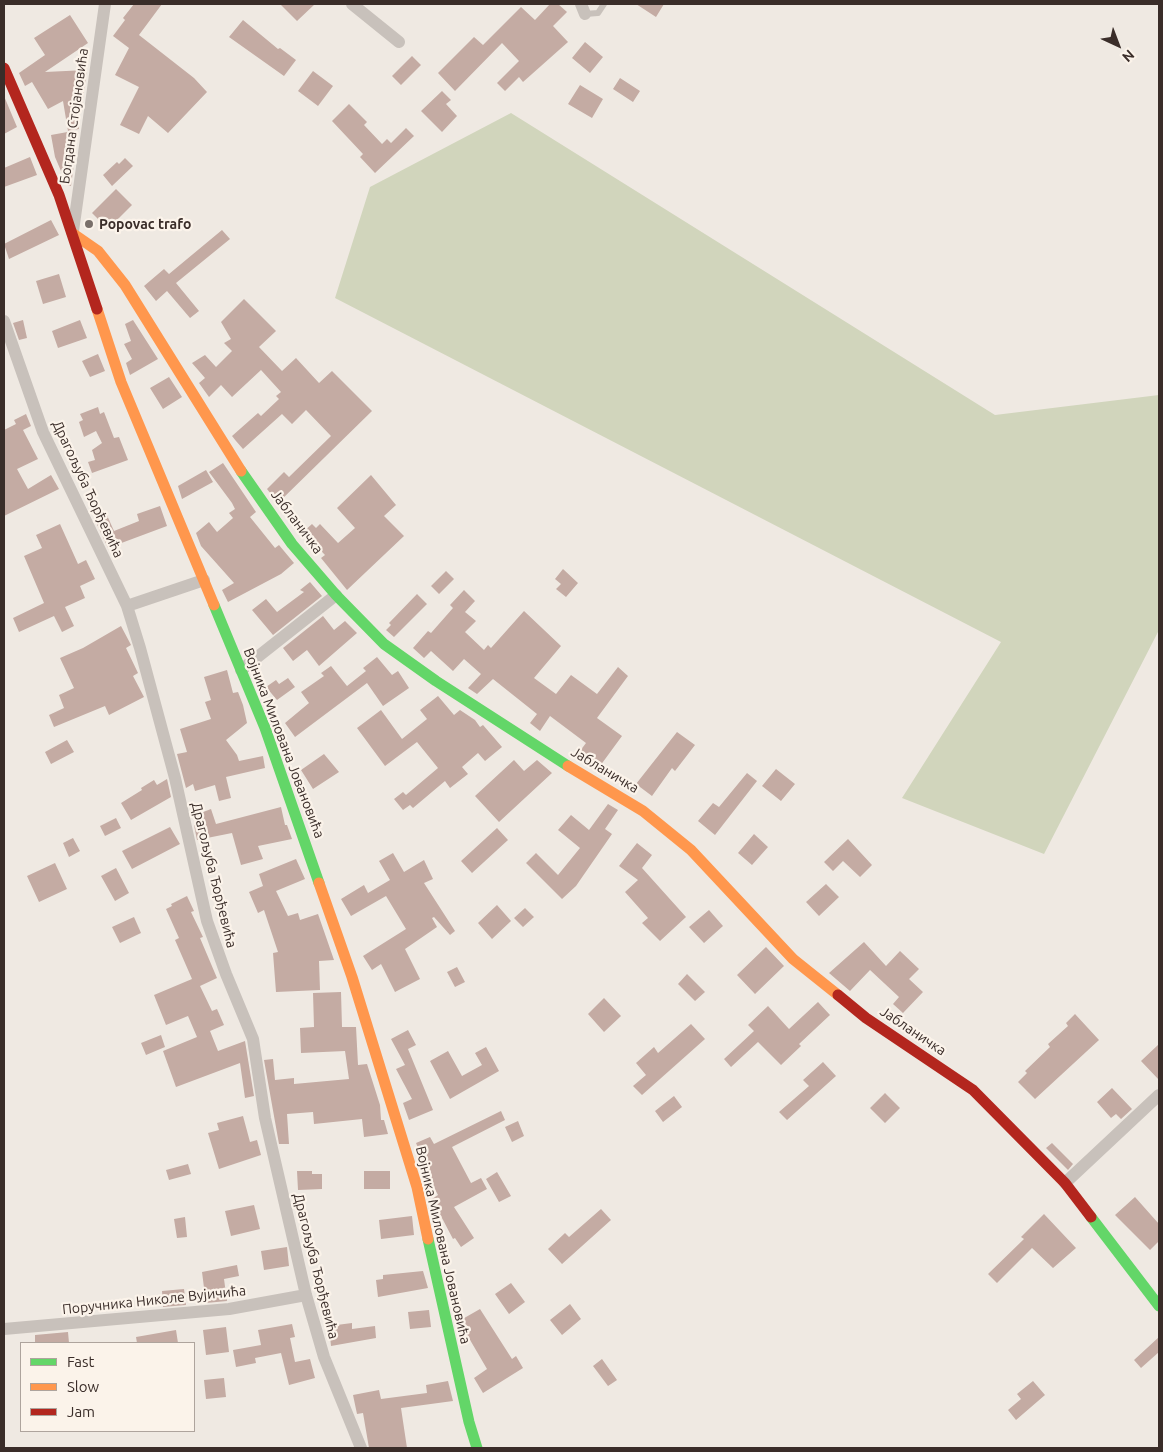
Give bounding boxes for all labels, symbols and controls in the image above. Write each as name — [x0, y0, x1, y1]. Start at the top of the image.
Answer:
north arrow — [1093, 20, 1143, 70]
street label: Богдана Стојановића — [56, 47, 92, 185]
text: N — [1119, 47, 1138, 65]
place label: Popovac trafo — [99, 216, 191, 232]
marker: Popovac trafo — [83, 218, 95, 230]
street label: Драгољуба Ђорђевића — [49, 418, 127, 560]
street label: Јабланичка — [267, 487, 327, 557]
street label: Војника Милована Јовановића — [240, 645, 328, 841]
street label: Јабланичка — [568, 743, 642, 797]
street label: Драгољуба Ђорђевића — [188, 800, 240, 950]
street label: Јабланичка — [877, 1003, 949, 1059]
street label: Војника Милована Јовановића — [412, 1144, 474, 1346]
street label: Драгољуба Ђорђевића — [290, 1191, 342, 1341]
street label: Поручника Николе Вујичића — [61, 1282, 247, 1318]
legend — [20, 1342, 195, 1432]
text: Fast — [67, 1353, 94, 1370]
text: Slow — [67, 1378, 99, 1395]
text: Jam — [67, 1403, 95, 1420]

